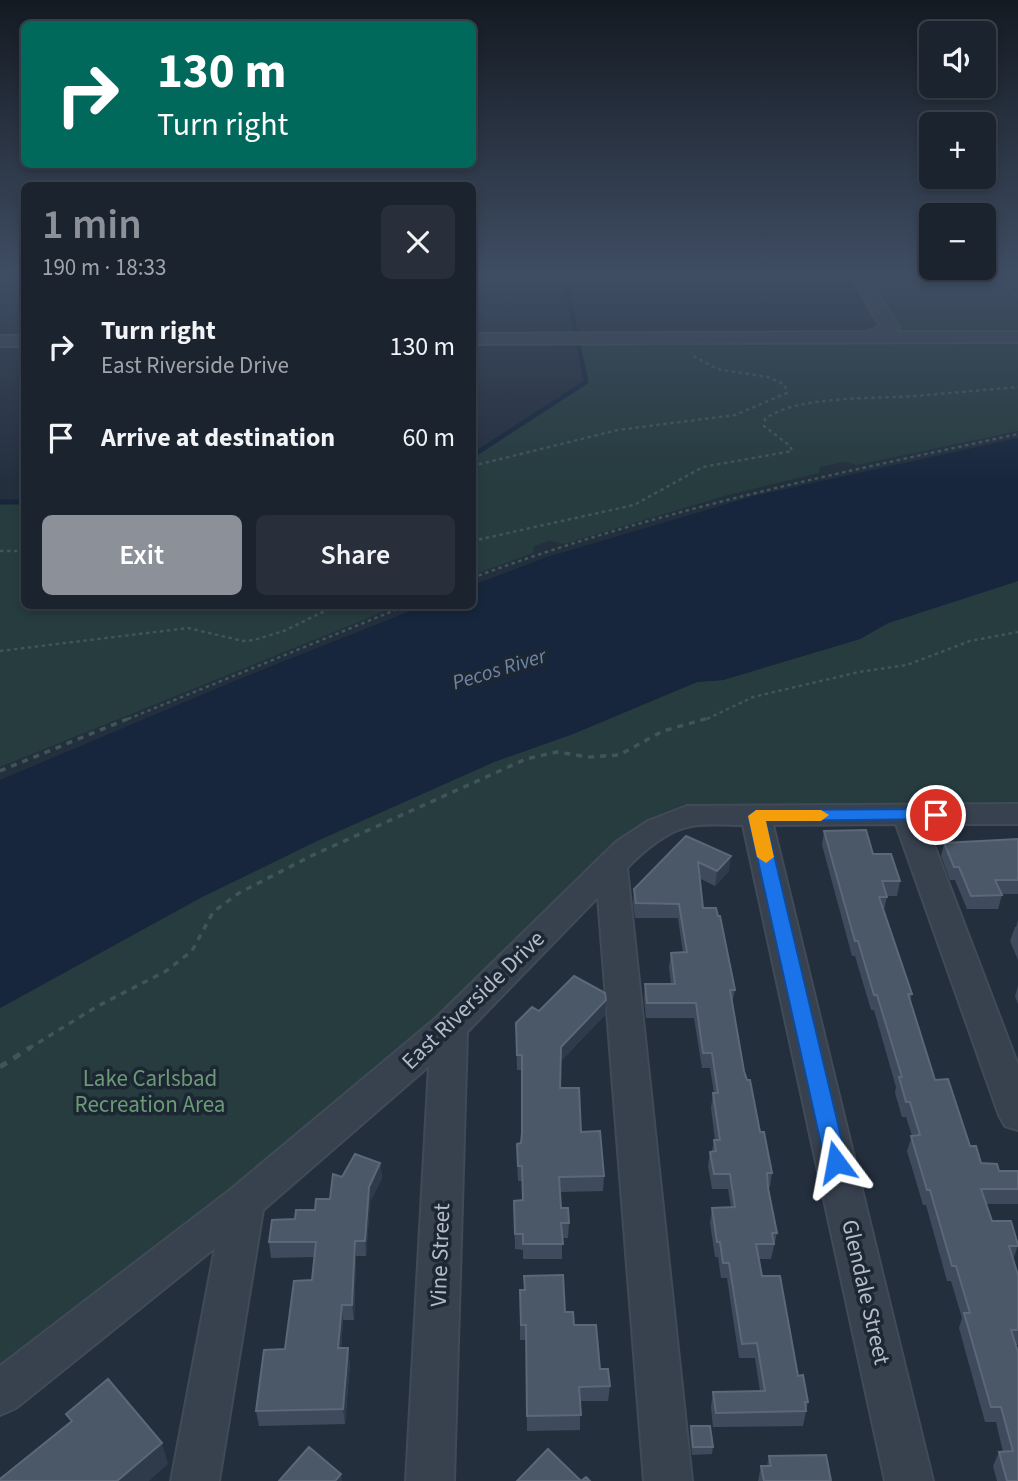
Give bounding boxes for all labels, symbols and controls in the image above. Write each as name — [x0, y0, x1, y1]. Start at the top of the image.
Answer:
map controls — [919, 21, 996, 280]
button: sound — [919, 21, 996, 98]
text: 130 m — [157, 37, 286, 107]
icon: right — [42, 49, 133, 140]
text: Turn right — [157, 102, 288, 148]
button: + — [919, 112, 996, 189]
text: 1 min — [42, 195, 142, 255]
button: − — [919, 203, 996, 280]
button: close — [381, 205, 455, 279]
text: 190 m · 18:33 — [42, 251, 166, 284]
text: Turn right — [101, 312, 216, 349]
icon: right — [42, 328, 80, 366]
text: 130 m — [389, 328, 455, 365]
text: East Riverside Drive — [101, 349, 289, 382]
icon: arrive — [42, 419, 80, 457]
text: Arrive at destination — [101, 419, 335, 456]
text: 60 m — [402, 419, 455, 456]
button: Exit — [42, 515, 242, 595]
button: Share — [256, 515, 455, 595]
water label: Pecos River — [448, 640, 550, 698]
pin — [906, 785, 966, 845]
icon: arrive — [917, 796, 955, 834]
street label: East Riverside Drive — [394, 923, 552, 1077]
park label: Lake Carlsbad Recreation Area — [75, 1062, 225, 1121]
position arrow — [799, 1125, 873, 1199]
street label: Vine Street — [422, 1202, 458, 1307]
street label: Glendale Street — [833, 1216, 899, 1368]

